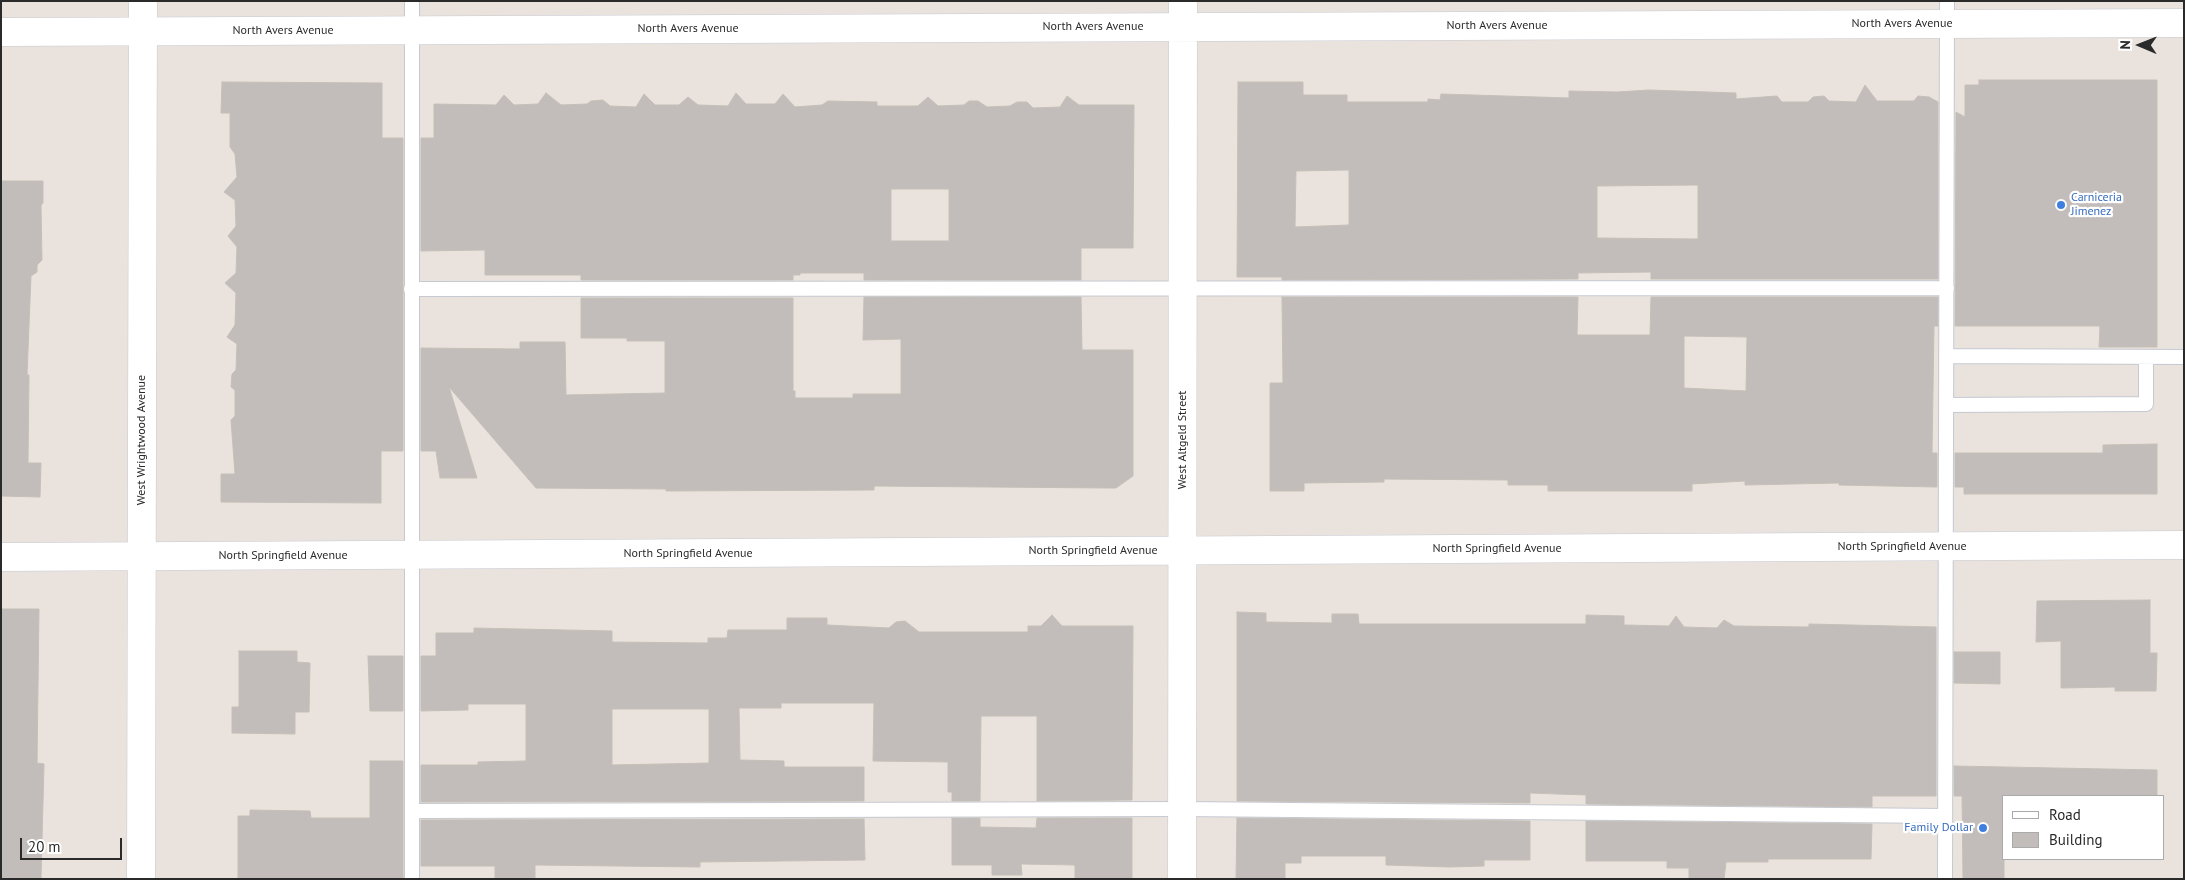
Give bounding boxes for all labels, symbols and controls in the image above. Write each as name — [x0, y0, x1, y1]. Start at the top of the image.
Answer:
street label: North Avers Avenue — [1852, 17, 1952, 31]
street label: North Avers Avenue — [1447, 19, 1547, 33]
street label: North Avers Avenue — [1043, 20, 1143, 34]
north arrow — [2115, 20, 2165, 70]
street label: North Avers Avenue — [638, 22, 738, 36]
street label: North Avers Avenue — [233, 24, 333, 38]
text: N — [2116, 40, 2134, 50]
place label: Carniceria Jimenez — [2071, 191, 2122, 219]
marker: Carniceria Jimenez — [2055, 199, 2067, 211]
street label: West Wrightwood Avenue — [135, 375, 149, 505]
street label: West Altgeld Street — [1176, 391, 1190, 489]
street label: North Springfield Avenue — [1837, 540, 1967, 554]
street label: North Springfield Avenue — [1432, 542, 1562, 556]
street label: North Springfield Avenue — [1028, 544, 1158, 558]
street label: North Springfield Avenue — [623, 547, 753, 561]
street label: North Springfield Avenue — [218, 549, 348, 563]
legend — [2002, 795, 2165, 860]
text: Road — [2049, 805, 2081, 824]
place label: Family Dollar — [1904, 821, 1973, 835]
marker: Family Dollar — [1977, 822, 1989, 834]
scale bar — [22, 828, 125, 860]
text: Building — [2049, 830, 2103, 849]
text: 20 m — [28, 837, 61, 856]

